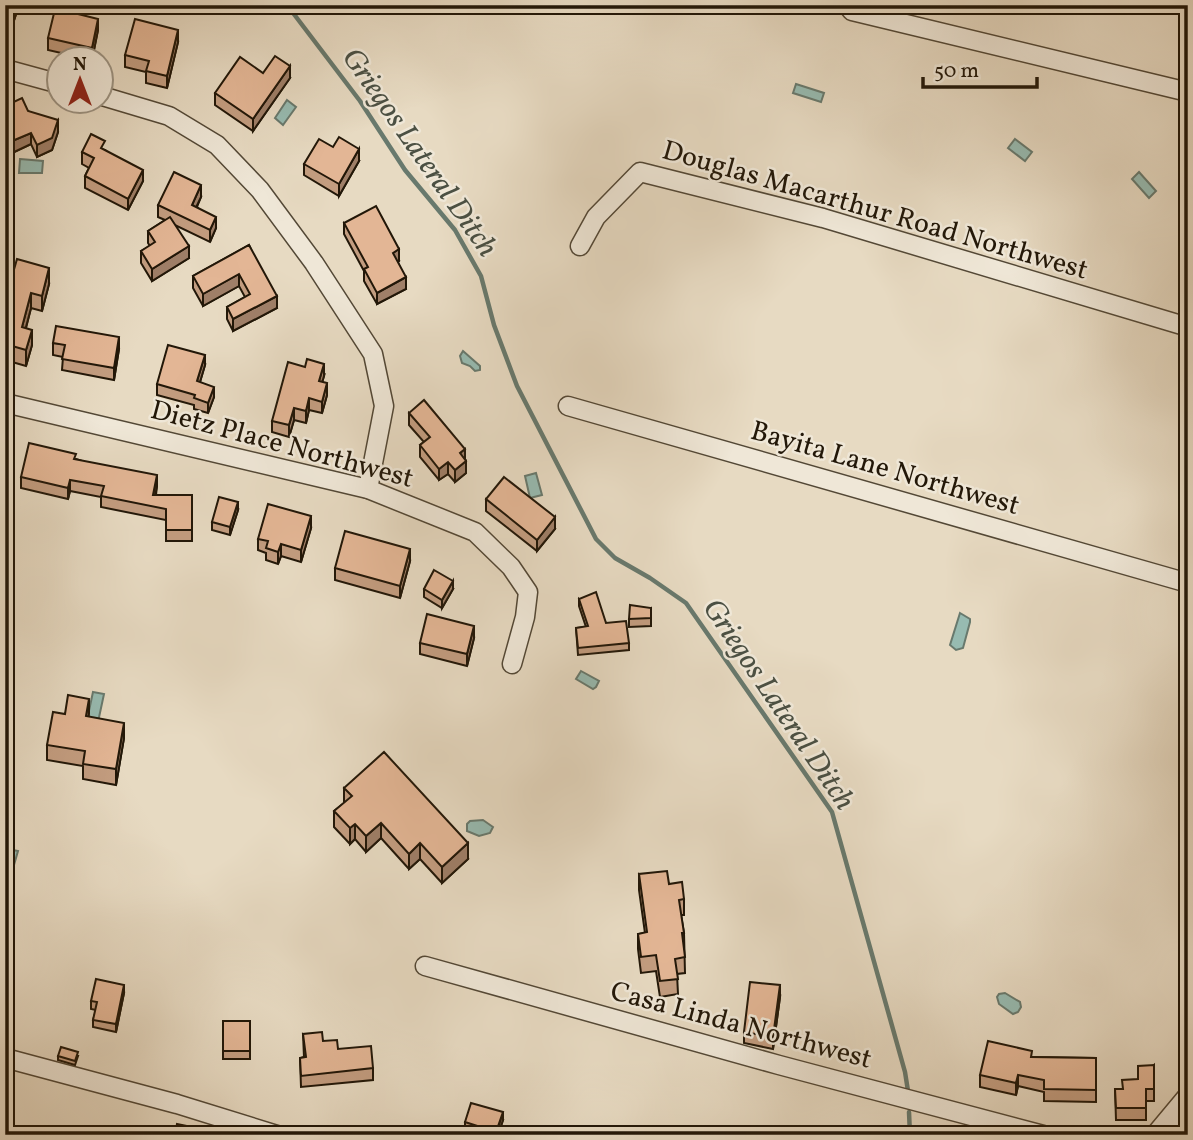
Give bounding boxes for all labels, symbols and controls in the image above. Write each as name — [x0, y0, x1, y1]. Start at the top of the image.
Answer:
water label: Griegos Lateral Ditch — [331, 40, 507, 266]
north arrow — [46, 46, 116, 116]
scale bar — [923, 46, 1037, 90]
text: N — [73, 52, 87, 78]
text: 50 m — [934, 57, 979, 86]
street label: Douglas Macarthur Road Northwest — [658, 131, 1092, 291]
street label: Dietz Place Northwest — [146, 391, 418, 499]
street label: Bayita Lane Northwest — [746, 412, 1024, 526]
water label: Griegos Lateral Ditch — [692, 591, 864, 819]
street label: Casa Linda Northwest — [606, 972, 876, 1080]

